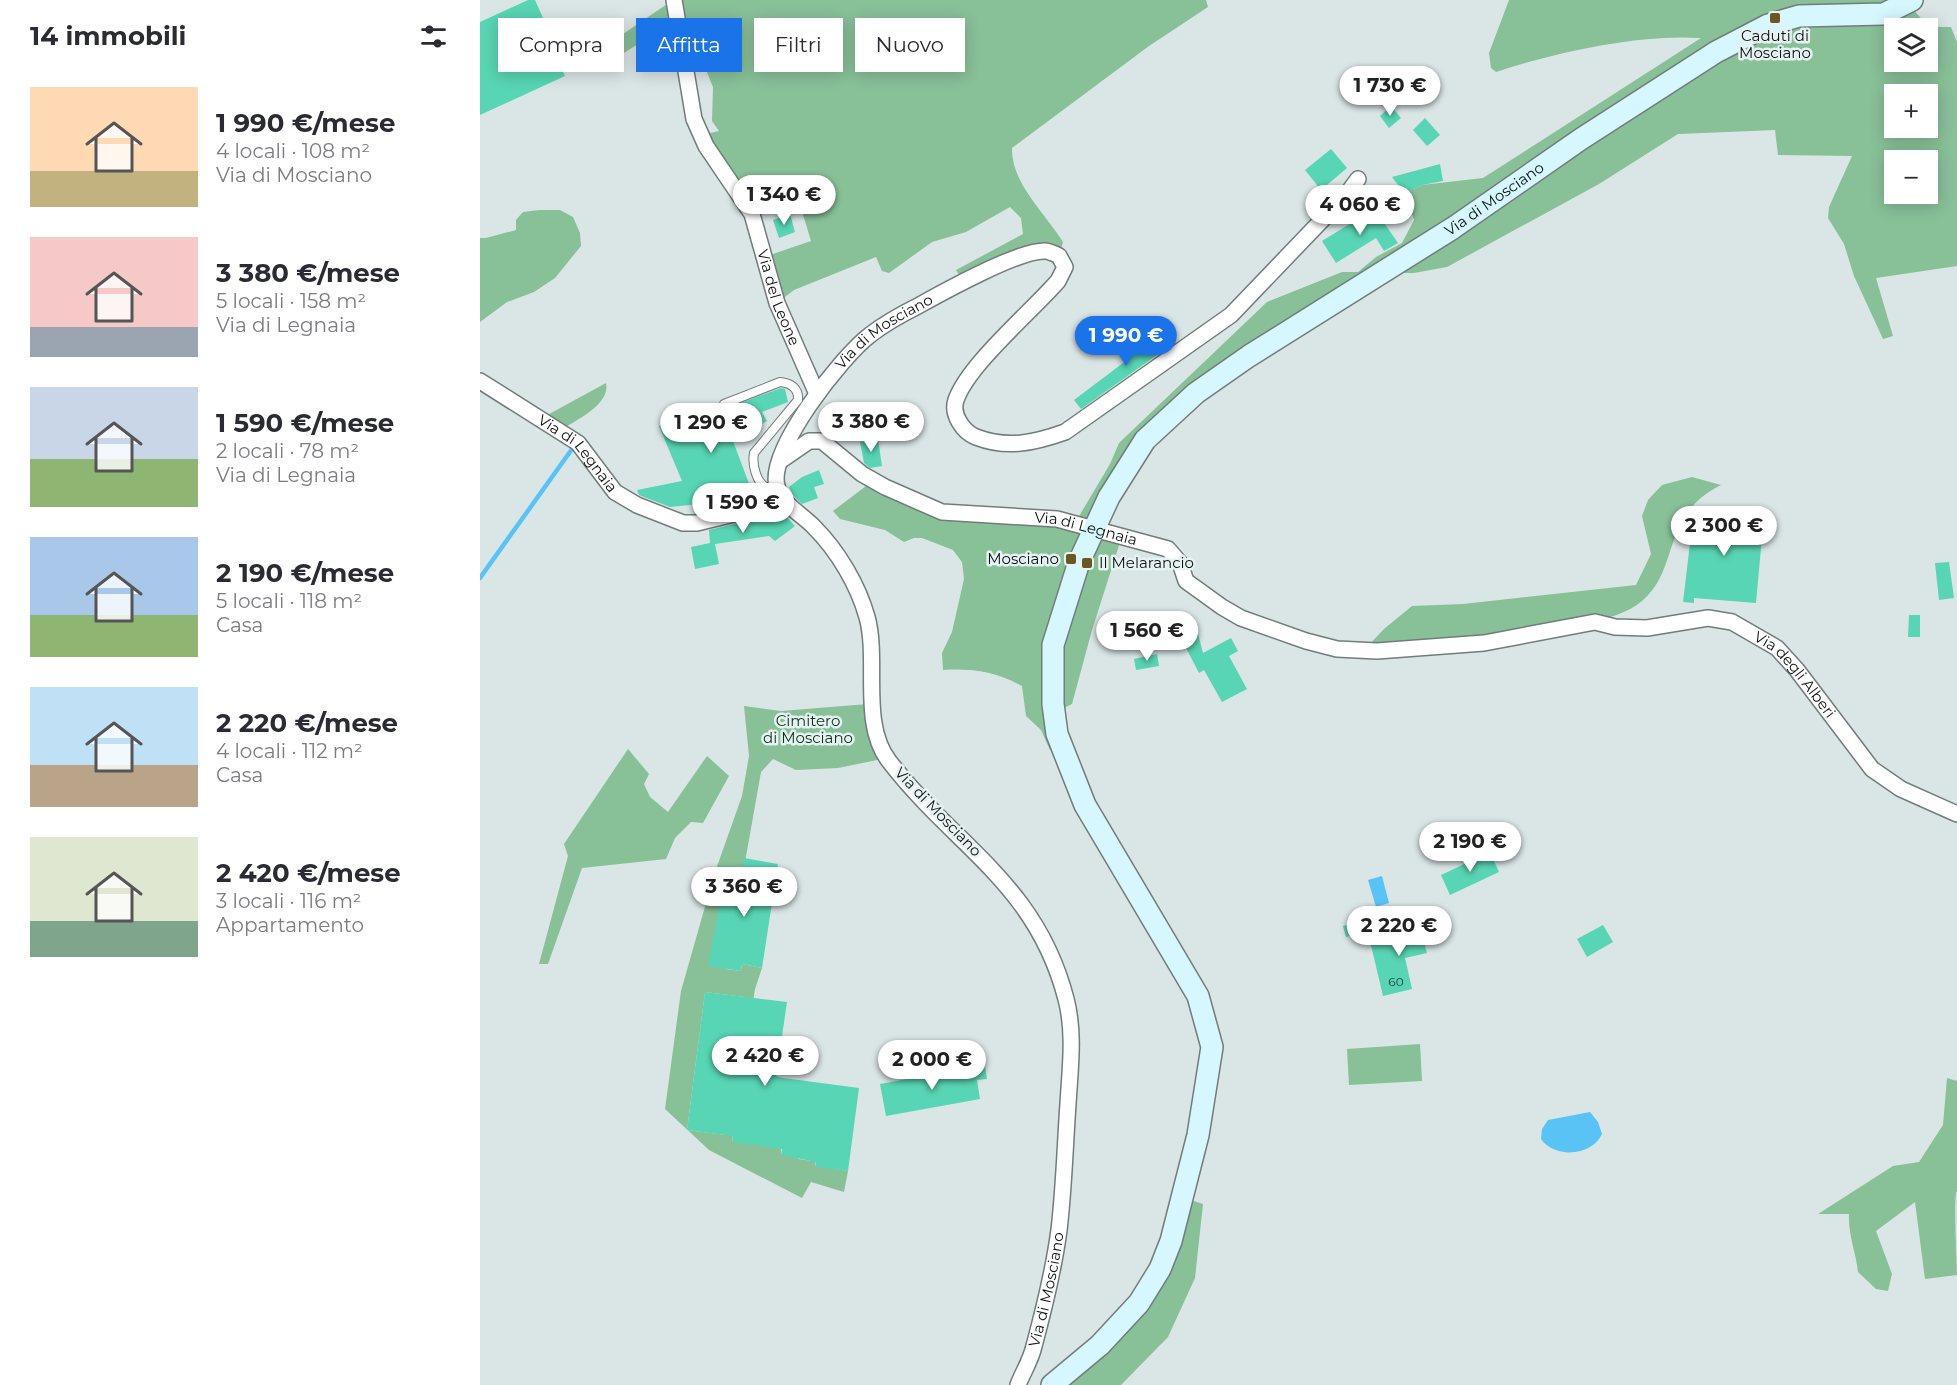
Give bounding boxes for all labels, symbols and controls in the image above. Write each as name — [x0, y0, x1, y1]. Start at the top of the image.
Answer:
marker: Caduti di Mosciano — [1768, 11, 1782, 25]
chip: Compra — [498, 18, 624, 72]
chip: Affitta — [636, 18, 742, 72]
chip: Filtri — [754, 18, 843, 72]
chip: Nuovo — [855, 18, 965, 72]
map controls — [1884, 18, 1938, 204]
button: layers — [1884, 18, 1938, 72]
text: 14 immobili — [30, 20, 186, 52]
icon: filters — [417, 20, 450, 53]
place label: Caduti di Mosciano — [1739, 26, 1811, 62]
pin: 1 730 € — [1335, 66, 1445, 117]
text: 1 730 € — [1353, 73, 1427, 97]
button: + — [1884, 84, 1938, 138]
text: 1 990 €/mese — [216, 107, 395, 139]
icon: home — [78, 111, 150, 183]
text: 4 locali · 108 m² — [216, 139, 370, 163]
button: − — [1884, 150, 1938, 204]
street label: Via di Mosciano — [1441, 158, 1548, 240]
text: Via di Mosciano — [216, 163, 372, 187]
pin: 1 340 € — [729, 175, 839, 226]
text: 1 340 € — [747, 182, 821, 206]
pin: 4 060 € — [1305, 185, 1415, 236]
text: 4 060 € — [1319, 192, 1401, 216]
street label: Via del Leone — [753, 247, 804, 348]
text: 3 380 €/mese — [216, 257, 400, 289]
icon: home — [78, 261, 150, 333]
text: 5 locali · 158 m² — [216, 289, 366, 313]
street label: Via di Mosciano — [831, 290, 936, 373]
text: Via di Legnaia — [216, 313, 356, 337]
pin: 1 990 € — [1071, 316, 1181, 367]
text: 1 990 € — [1089, 323, 1163, 347]
pin: 3 380 € — [816, 402, 926, 453]
pin: 1 290 € — [656, 403, 766, 454]
text: 1 590 €/mese — [216, 407, 394, 439]
text: 3 380 € — [832, 409, 910, 433]
street label: Via di Legnaia — [535, 410, 622, 496]
text: 1 290 € — [674, 410, 748, 434]
icon: home — [78, 411, 150, 483]
text: 2 locali · 78 m² — [216, 439, 359, 463]
text: Via di Legnaia — [216, 463, 356, 487]
pin: 1 590 € — [688, 483, 798, 534]
text: 1 590 € — [706, 490, 780, 514]
pin: 2 300 € — [1669, 506, 1779, 557]
street label: Via di Legnaia — [1034, 508, 1139, 549]
text: 2 300 € — [1685, 513, 1763, 537]
place label: Mosciano — [987, 549, 1059, 568]
marker: Mosciano — [1064, 552, 1078, 566]
place label: Il Melarancio — [1099, 553, 1194, 572]
marker: Il Melarancio — [1080, 556, 1094, 570]
text: 2 190 €/mese — [216, 557, 394, 589]
icon: home — [78, 561, 150, 633]
text: 5 locali · 118 m² — [216, 589, 362, 613]
pin: 1 560 € — [1092, 611, 1202, 662]
text: Casa — [216, 613, 263, 637]
text: 1 560 € — [1110, 618, 1184, 642]
street label: Via degli Alberi — [1751, 627, 1840, 722]
text: 2 220 €/mese — [216, 707, 398, 739]
icon: home — [78, 711, 150, 783]
park label: Cimitero di Mosciano — [763, 711, 853, 747]
text: 4 locali · 112 m² — [216, 739, 363, 763]
text: Casa — [216, 763, 263, 787]
street label: Via di Mosciano — [891, 763, 986, 860]
pin: 2 190 € — [1415, 822, 1525, 873]
text: 2 190 € — [1433, 829, 1507, 853]
text: 2 420 €/mese — [216, 857, 401, 889]
icon: home — [78, 861, 150, 933]
pin: 3 360 € — [689, 867, 799, 918]
text: 3 360 € — [705, 874, 783, 898]
text: 3 locali · 116 m² — [216, 889, 361, 913]
pin: 2 220 € — [1344, 906, 1454, 957]
text: Appartamento — [216, 913, 364, 937]
text: 2 220 € — [1361, 913, 1437, 937]
house number: 60 — [1388, 974, 1404, 989]
pin: 2 420 € — [710, 1036, 820, 1087]
pin: 2 000 € — [877, 1040, 987, 1091]
text: 2 420 € — [726, 1043, 804, 1067]
text: 2 000 € — [892, 1047, 972, 1071]
street label: Via di Mosciano — [1024, 1231, 1068, 1349]

